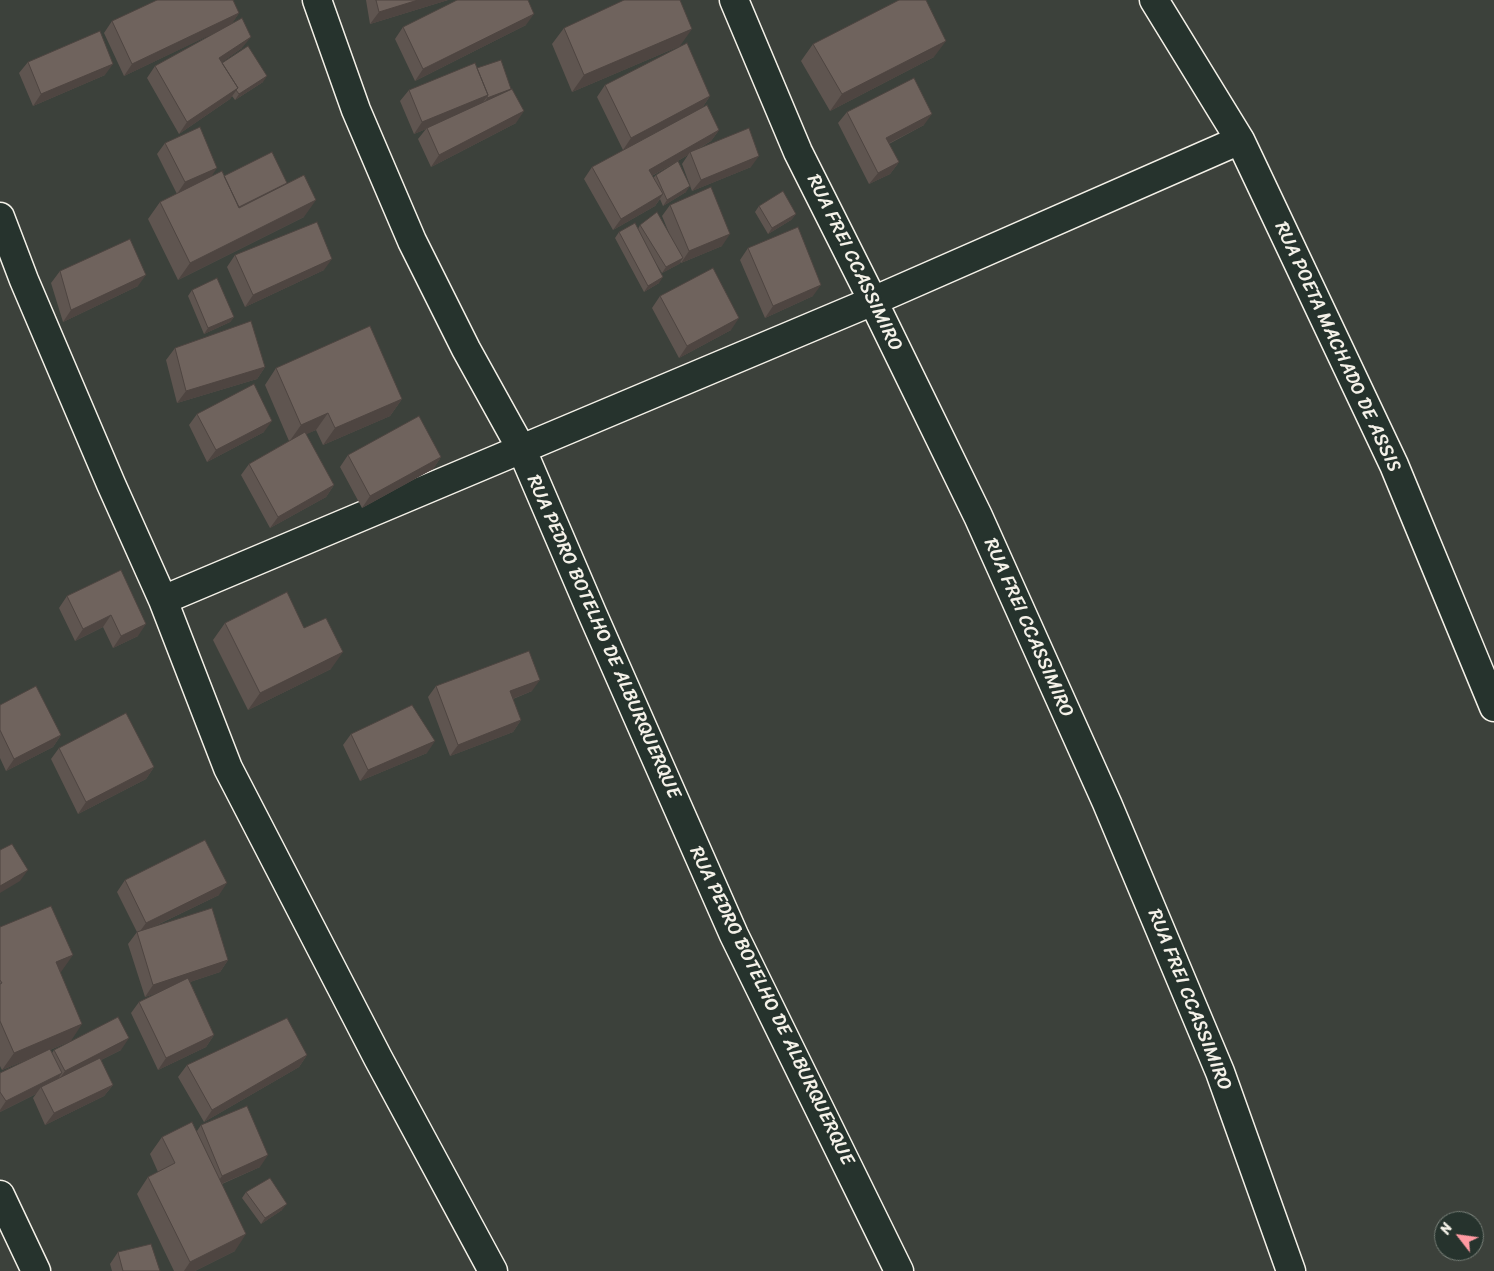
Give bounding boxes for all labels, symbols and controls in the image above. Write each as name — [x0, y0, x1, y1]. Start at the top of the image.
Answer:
street label: RUA FREI CCASSIMIRO — [801, 171, 907, 355]
street label: RUA POETA MACHADO DE ASSIS — [1269, 218, 1405, 476]
street label: RUA PEDRO BOTELHO DE ALBURQUERQUE — [521, 472, 685, 802]
street label: RUA FREI CCASSIMIRO — [978, 535, 1078, 721]
street label: RUA PEDRO BOTELHO DE ALBURQUERQUE — [684, 843, 858, 1169]
street label: RUA FREI CCASSIMIRO — [1142, 906, 1236, 1094]
north arrow — [1434, 1211, 1484, 1261]
text: N — [1433, 1218, 1460, 1239]

